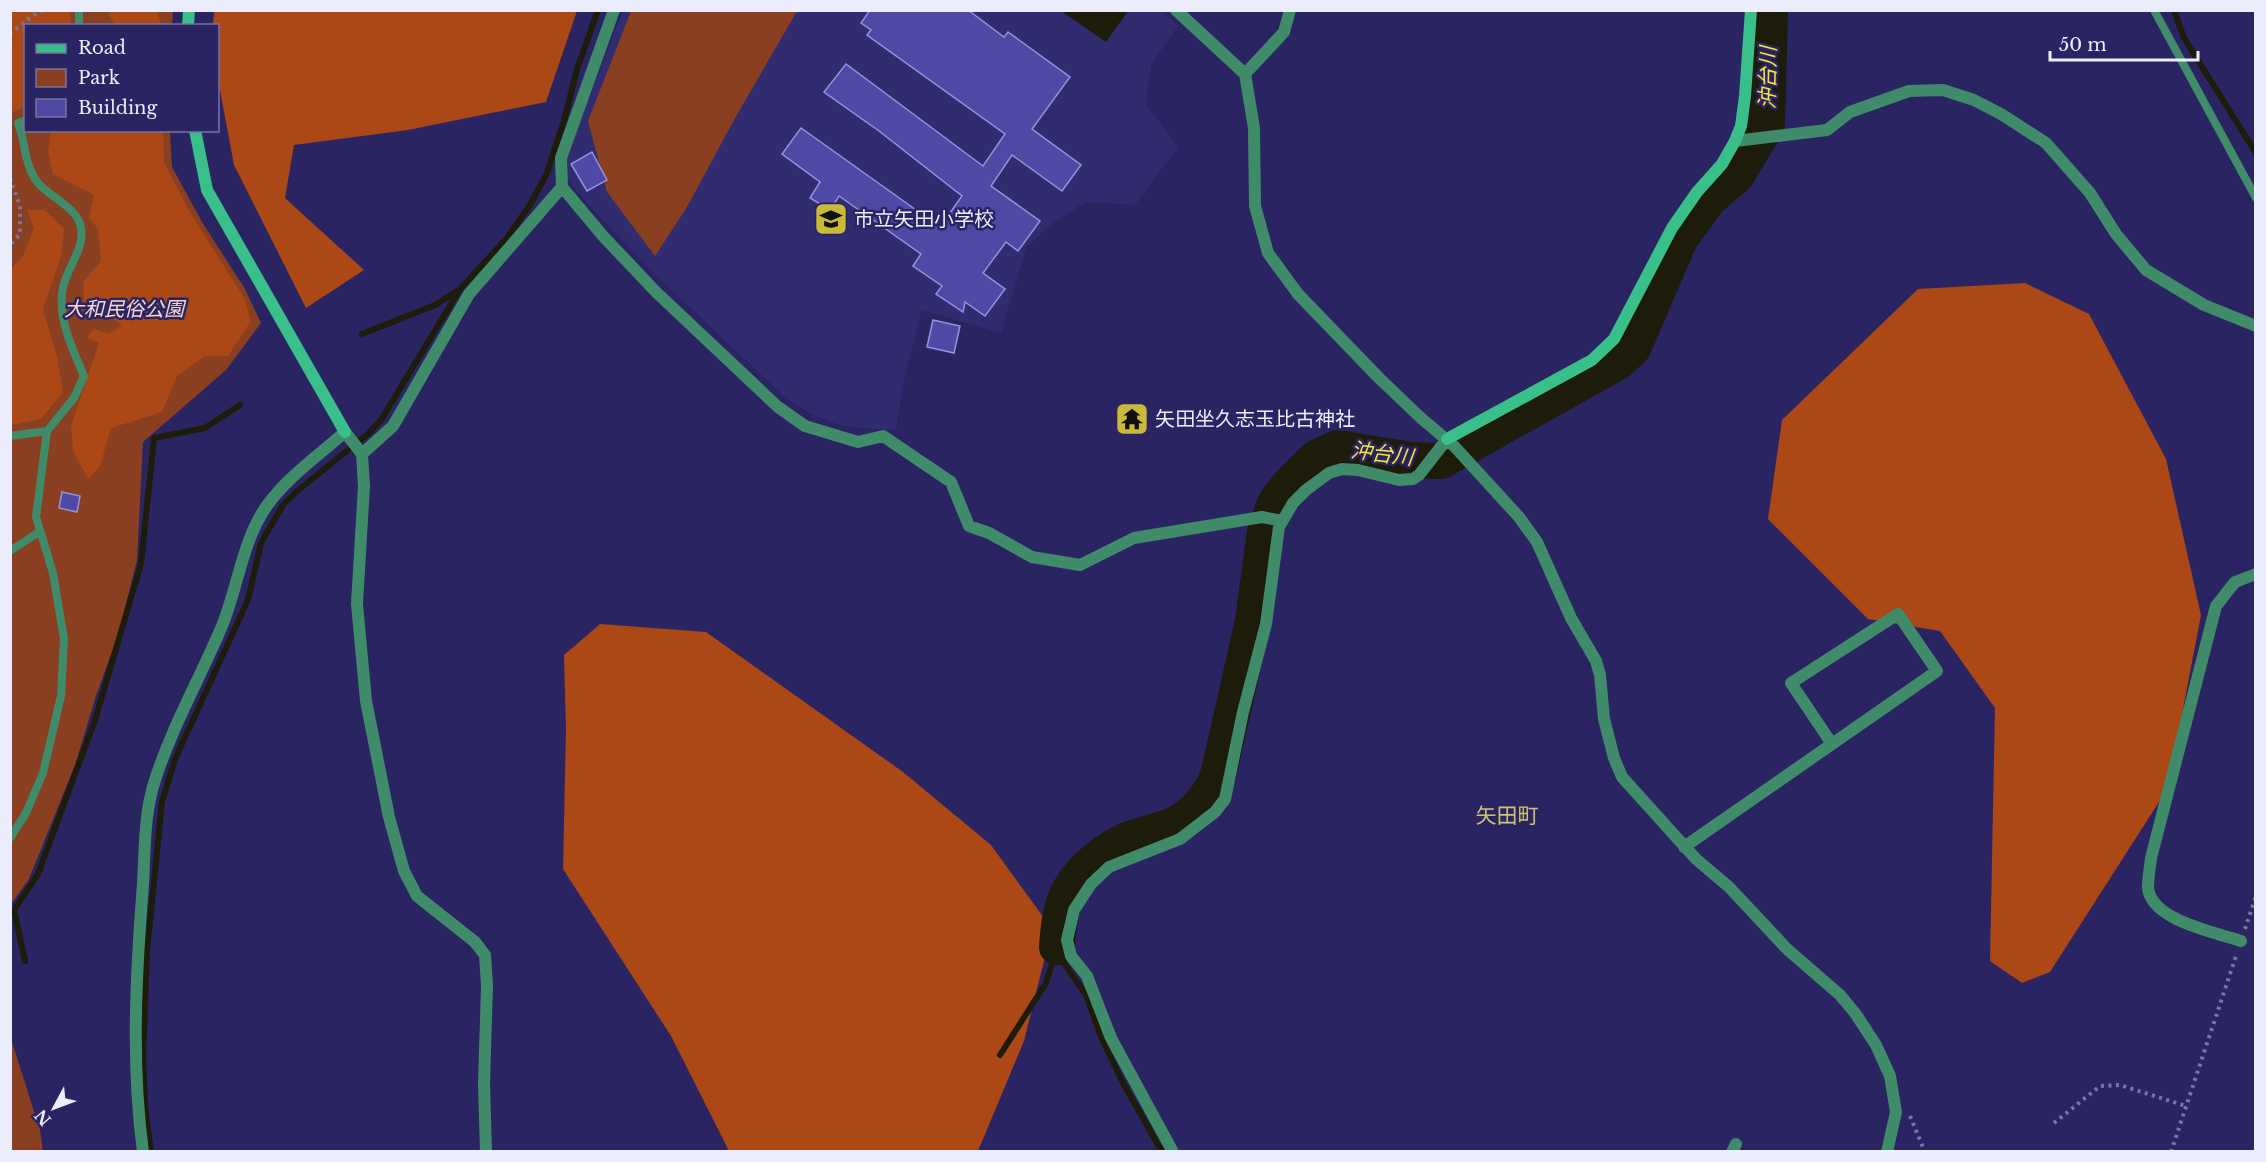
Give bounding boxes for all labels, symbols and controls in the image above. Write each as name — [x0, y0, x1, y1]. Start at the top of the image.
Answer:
legend — [24, 24, 219, 132]
scale bar — [2050, 24, 2198, 62]
text: 50 m — [2059, 34, 2107, 56]
text: Road — [78, 37, 126, 59]
water label: 沖台川 — [1754, 44, 1782, 110]
text: Park — [78, 67, 120, 89]
text: Building — [78, 97, 157, 119]
school or university icon: 市立矢田小学校 — [813, 201, 849, 237]
place label: 市立矢田小学校 — [854, 207, 994, 231]
park label: 大和民俗公園 — [64, 297, 187, 321]
temple icon: 矢田坐久志玉比古神社 — [1114, 401, 1150, 437]
place label: 矢田坐久志玉比古神社 — [1155, 407, 1355, 431]
water label: 沖台川 — [1349, 437, 1417, 471]
district label: 矢田町 — [1476, 803, 1539, 829]
north arrow — [24, 1078, 84, 1138]
text: N — [30, 1106, 55, 1130]

